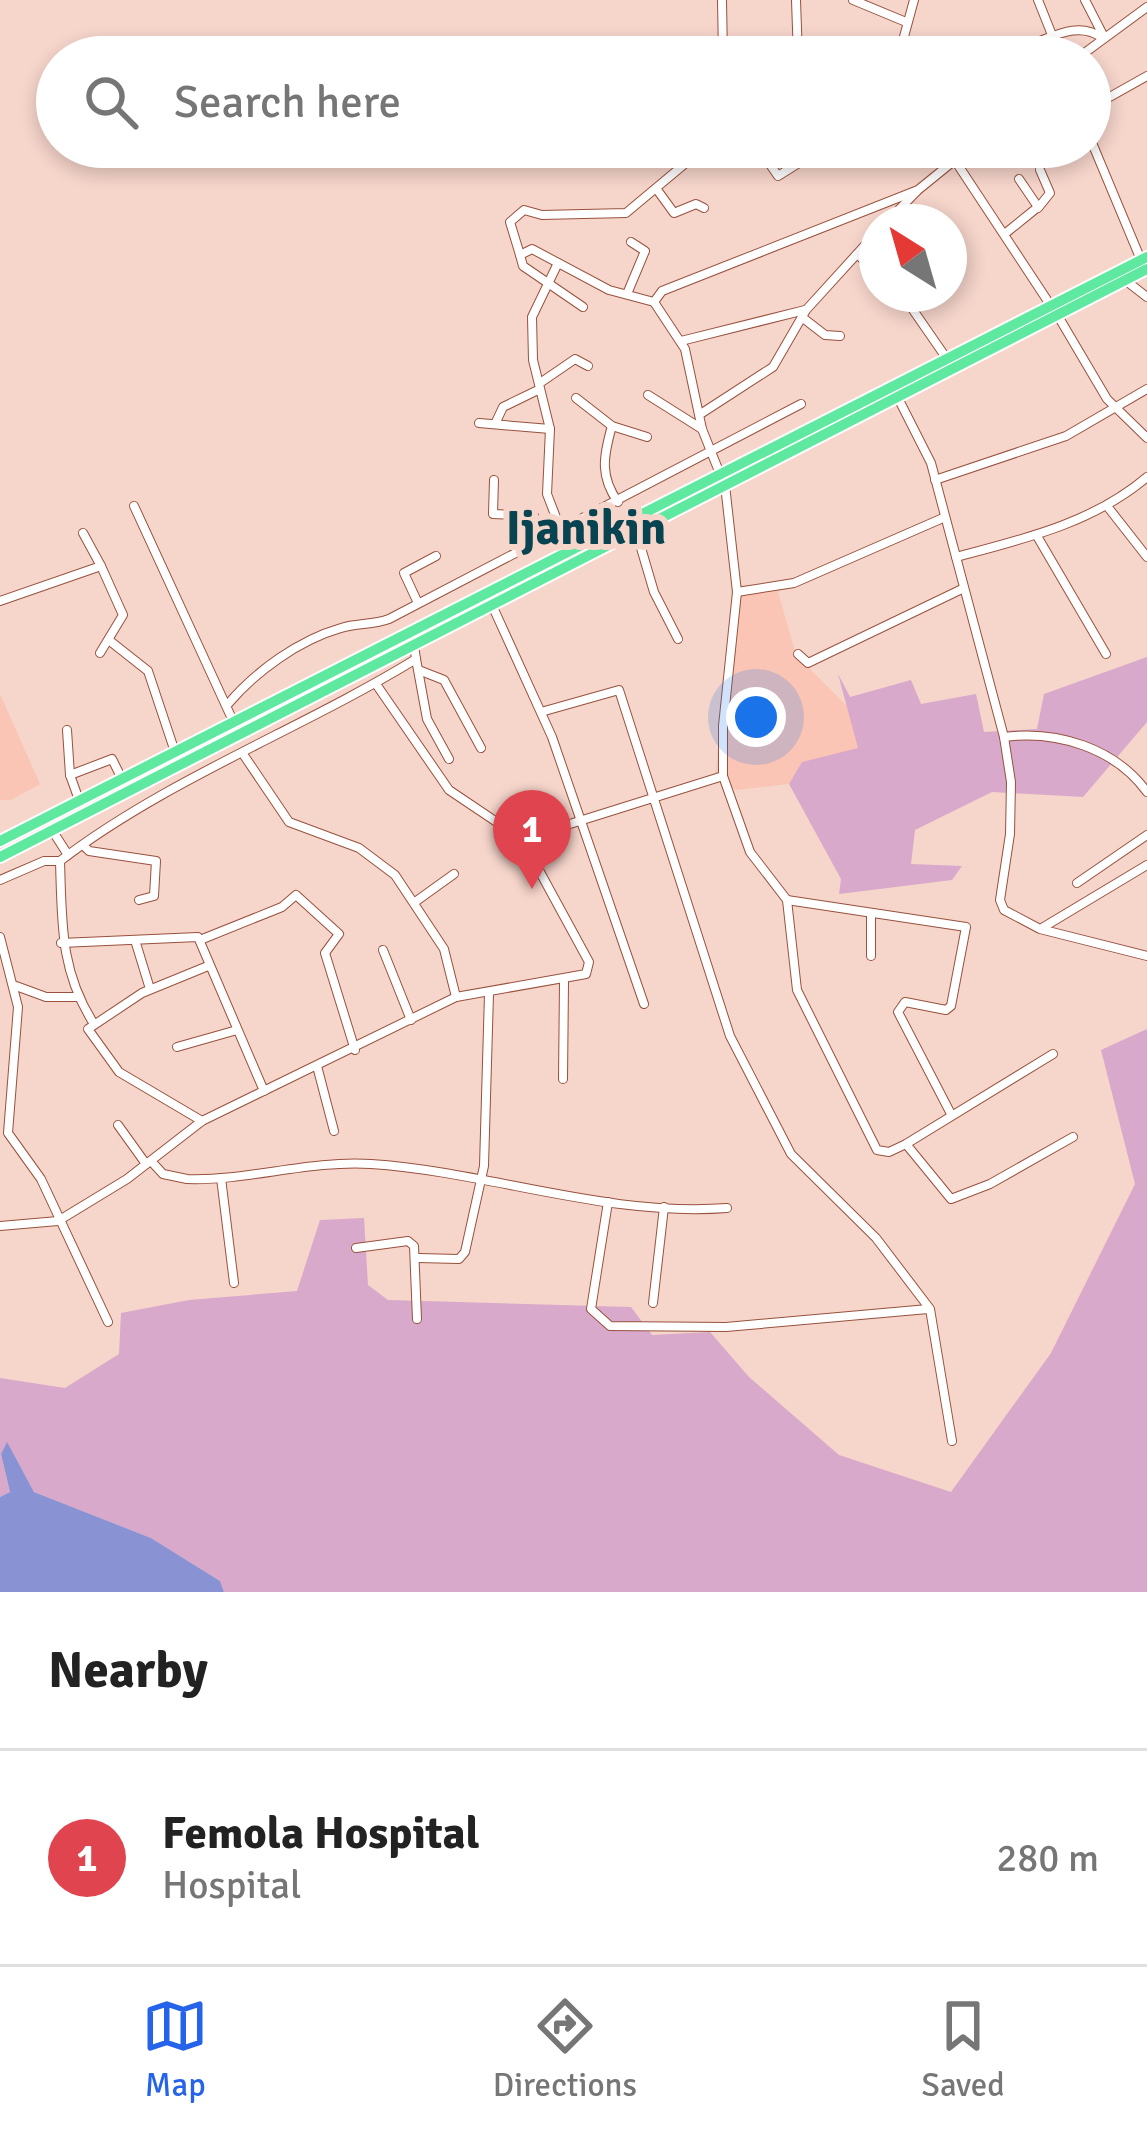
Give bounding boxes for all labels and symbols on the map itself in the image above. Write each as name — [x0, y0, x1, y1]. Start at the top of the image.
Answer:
north arrow — [859, 204, 967, 312]
district label: Ijanikin — [506, 499, 666, 558]
your location — [726, 687, 786, 747]
pin: 1 — [493, 790, 571, 889]

